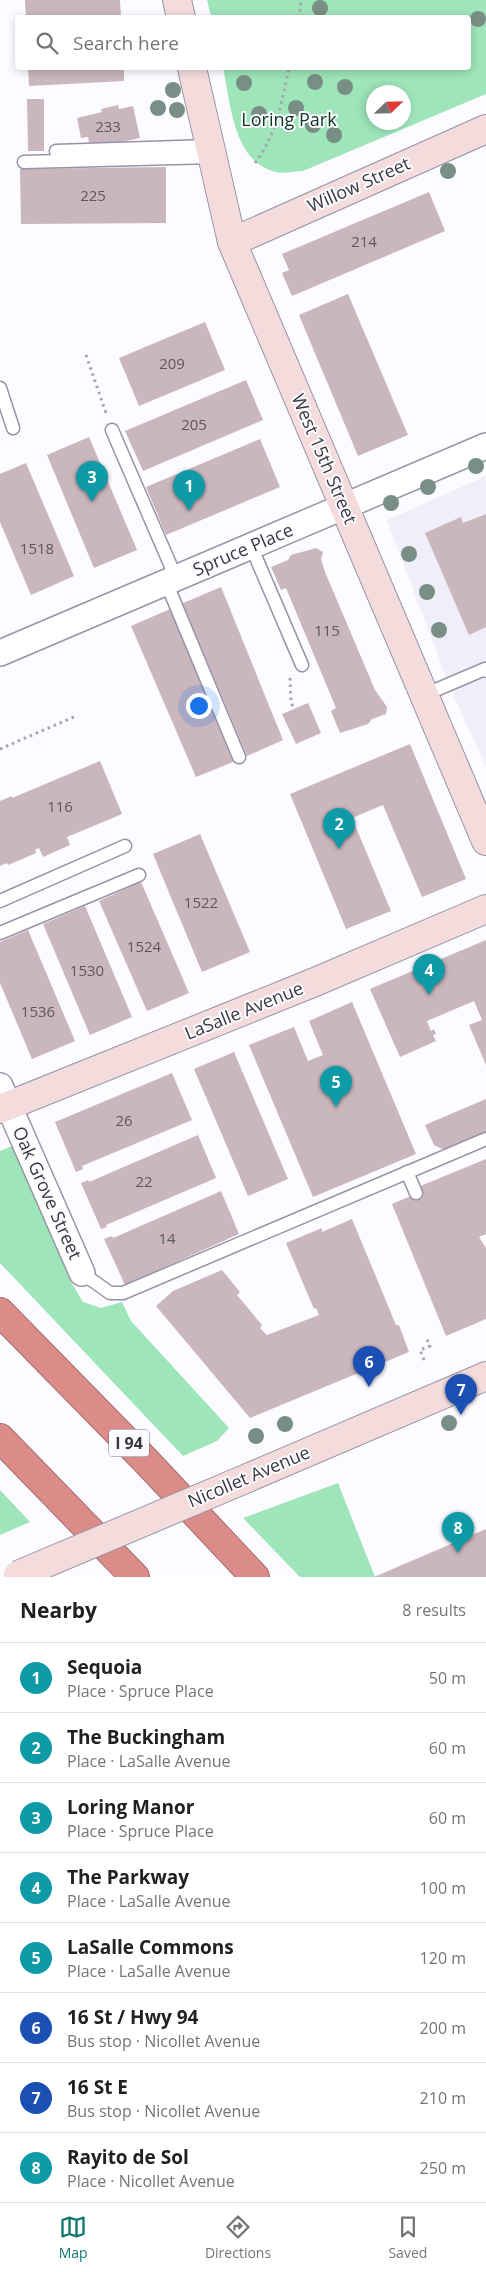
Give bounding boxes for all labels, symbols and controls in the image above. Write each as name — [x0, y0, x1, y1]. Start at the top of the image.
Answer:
search box — [15, 15, 471, 70]
icon: search — [33, 29, 61, 57]
text: Search here — [73, 30, 179, 56]
north arrow — [366, 85, 411, 130]
park label: Loring Park — [241, 107, 337, 131]
house number: 233 — [95, 116, 121, 136]
street label: Willow Street — [303, 151, 414, 217]
house number: 225 — [80, 185, 106, 205]
house number: 214 — [351, 231, 377, 251]
house number: 209 — [159, 353, 185, 373]
street label: West 15th Street — [287, 390, 363, 527]
house number: 205 — [181, 414, 207, 434]
pin: 3 — [76, 461, 108, 502]
pin: 1 — [173, 470, 205, 511]
street label: Spruce Place — [189, 517, 296, 581]
house number: 1518 — [20, 538, 54, 558]
house number: 115 — [314, 620, 340, 640]
your location — [186, 693, 212, 719]
house number: 116 — [47, 796, 73, 816]
pin: 2 — [323, 808, 355, 849]
house number: 1522 — [184, 892, 218, 912]
house number: 1524 — [127, 936, 162, 956]
pin: 4 — [413, 954, 445, 995]
house number: 1530 — [70, 960, 104, 980]
street label: LaSalle Avenue — [181, 975, 306, 1045]
house number: 1536 — [21, 1001, 55, 1021]
pin: 5 — [320, 1066, 352, 1107]
house number: 26 — [115, 1110, 133, 1130]
street label: Oak Grove Street — [8, 1122, 88, 1263]
house number: 22 — [135, 1171, 153, 1191]
house number: 14 — [158, 1228, 176, 1248]
pin: 6 — [353, 1346, 385, 1387]
pin: 7 — [445, 1374, 477, 1415]
road number: I 94 — [109, 1430, 149, 1456]
street label: Nicollet Avenue — [184, 1440, 313, 1513]
pin: 8 — [442, 1512, 474, 1553]
text: Nearby — [20, 1596, 97, 1624]
text: 8 results — [402, 1599, 466, 1621]
text: Sequoia — [67, 1654, 142, 1680]
text: 1 — [31, 1667, 41, 1689]
text: 50 m — [429, 1667, 466, 1689]
text: Place · Spruce Place — [67, 1680, 214, 1702]
text: The Buckingham — [67, 1724, 225, 1750]
text: 2 — [31, 1737, 41, 1759]
text: 60 m — [429, 1737, 466, 1759]
text: Place · LaSalle Avenue — [67, 1750, 231, 1772]
text: Loring Manor — [67, 1794, 194, 1820]
text: 3 — [31, 1807, 41, 1829]
text: 60 m — [429, 1807, 466, 1829]
text: Place · Spruce Place — [67, 1820, 214, 1842]
text: The Parkway — [67, 1864, 189, 1890]
text: 4 — [31, 1877, 41, 1899]
text: 100 m — [420, 1877, 466, 1899]
text: Place · LaSalle Avenue — [67, 1890, 231, 1912]
text: LaSalle Commons — [67, 1934, 234, 1960]
text: 5 — [31, 1947, 41, 1969]
text: 120 m — [420, 1947, 466, 1969]
text: Place · LaSalle Avenue — [67, 1960, 231, 1982]
text: 16 St / Hwy 94 — [67, 2004, 198, 2030]
text: 6 — [31, 2017, 41, 2039]
text: 200 m — [420, 2017, 466, 2039]
text: Bus stop · Nicollet Avenue — [67, 2030, 260, 2052]
text: 16 St E — [67, 2074, 128, 2100]
text: 7 — [31, 2087, 41, 2109]
text: 210 m — [420, 2087, 466, 2109]
text: Bus stop · Nicollet Avenue — [67, 2100, 260, 2122]
text: Rayito de Sol — [67, 2144, 189, 2170]
text: 8 — [31, 2157, 41, 2179]
text: 250 m — [420, 2157, 466, 2179]
text: Place · Nicollet Avenue — [67, 2170, 235, 2192]
tab: Map — [59, 2213, 88, 2262]
tab: Directions — [205, 2213, 271, 2262]
tab: Saved — [388, 2213, 427, 2262]

